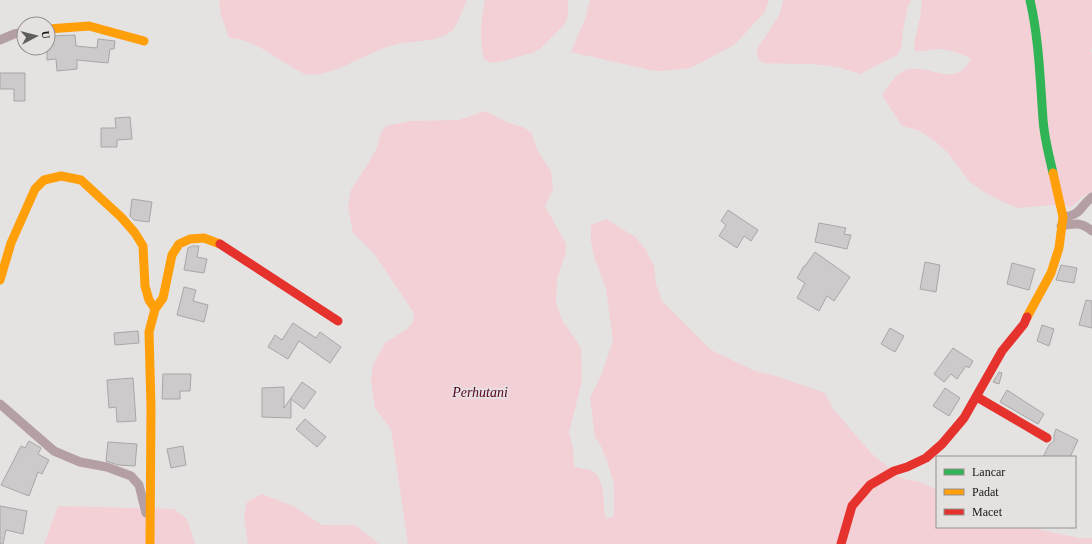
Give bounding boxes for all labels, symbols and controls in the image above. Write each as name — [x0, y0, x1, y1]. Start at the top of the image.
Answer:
north arrow — [16, 16, 56, 56]
text: U — [39, 30, 52, 40]
park label: Perhutani — [451, 385, 508, 400]
legend — [936, 456, 1076, 528]
text: Lancar — [972, 465, 1005, 479]
text: Padat — [972, 485, 999, 499]
text: Macet — [972, 505, 1003, 519]

